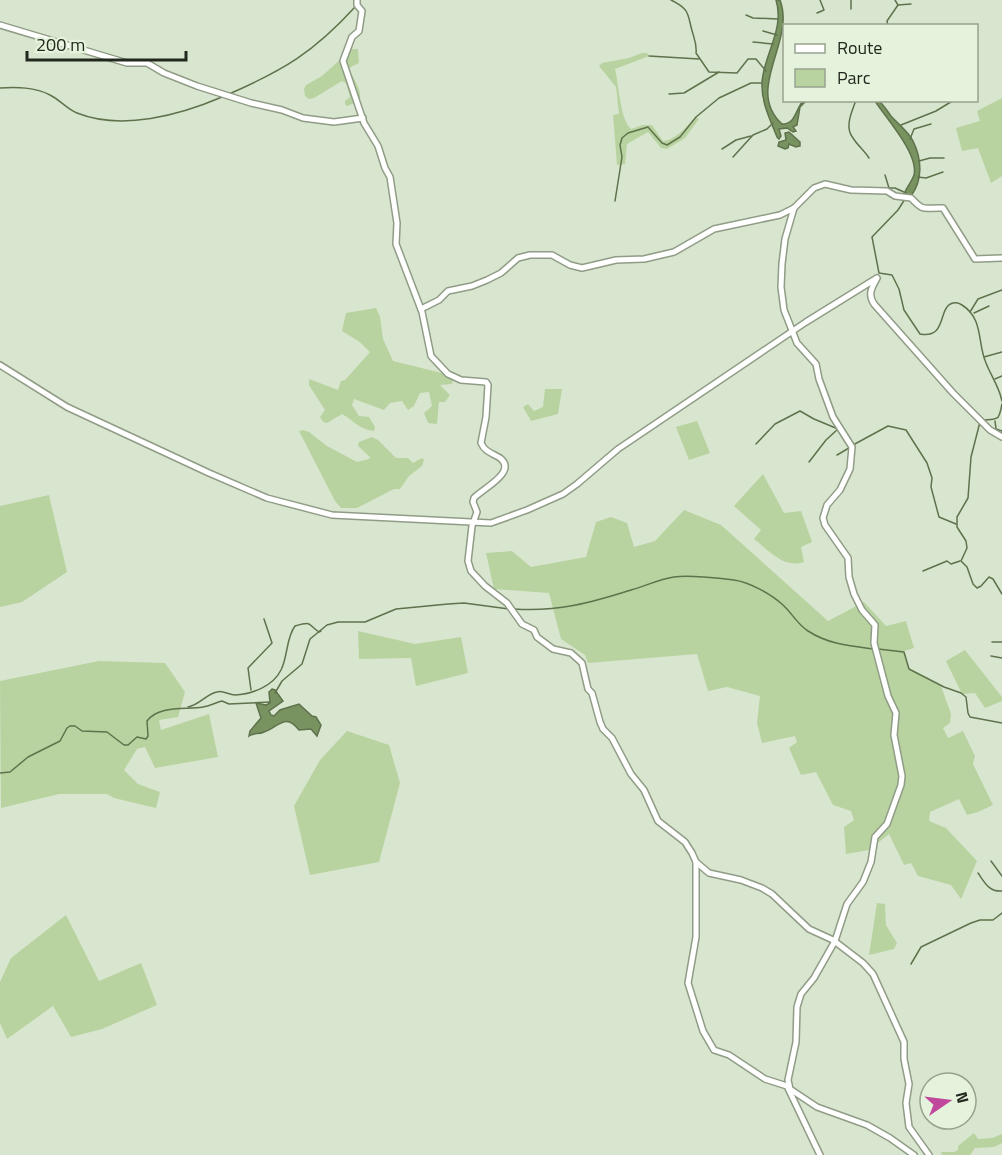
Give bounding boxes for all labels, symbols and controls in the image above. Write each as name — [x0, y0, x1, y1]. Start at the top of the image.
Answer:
scale bar — [27, 24, 186, 62]
legend — [783, 24, 978, 102]
text: 200 m — [36, 31, 85, 58]
text: Route — [837, 34, 882, 61]
text: Parc — [837, 64, 871, 91]
north arrow — [918, 1071, 978, 1131]
text: N — [950, 1089, 976, 1106]

